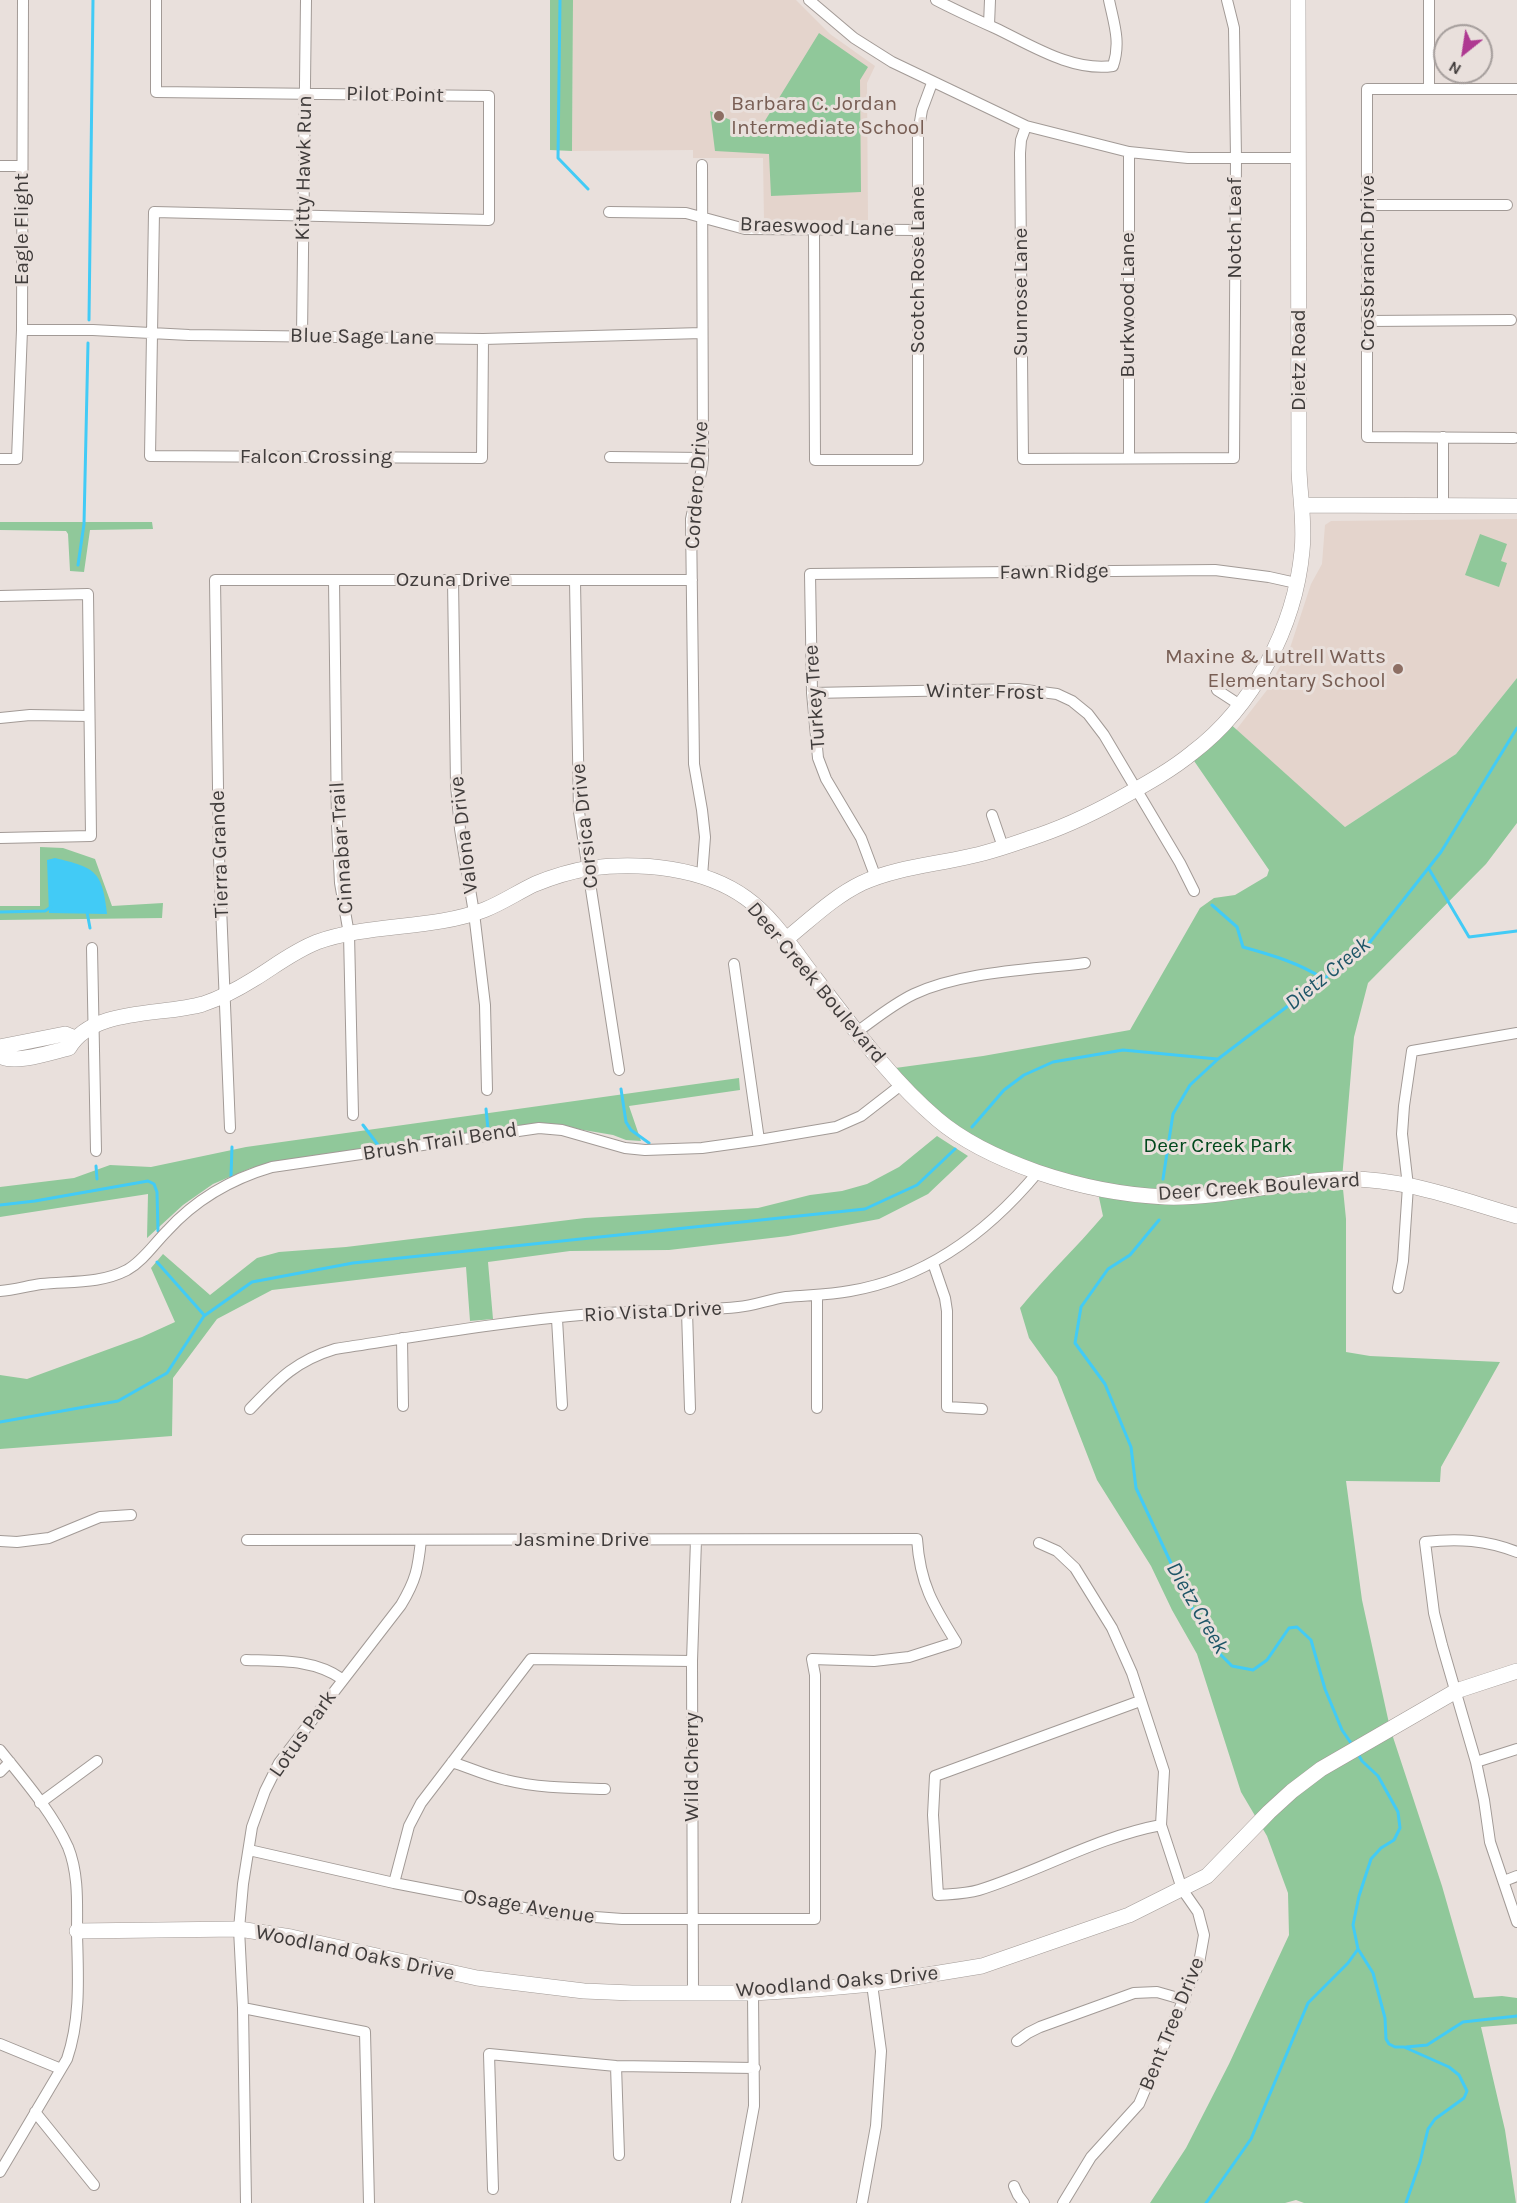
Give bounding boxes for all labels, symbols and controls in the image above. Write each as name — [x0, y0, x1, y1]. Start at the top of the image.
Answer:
north arrow — [1433, 24, 1493, 84]
text: N — [1445, 57, 1464, 79]
street label: Pilot Point — [346, 82, 444, 108]
place label: Barbara C. Jordan Intermediate School — [731, 91, 925, 141]
street label: Kitty Hawk Run — [290, 95, 318, 241]
marker: Barbara C. Jordan Intermediate School — [712, 109, 726, 123]
street label: Eagle Flight — [9, 173, 35, 285]
street label: Crossbranch Drive — [1355, 175, 1381, 351]
street label: Notch Leaf — [1222, 177, 1248, 279]
street label: Scotch Rose Lane — [905, 186, 931, 354]
street label: Braeswood Lane — [739, 212, 895, 242]
street label: Sunrose Lane — [1008, 228, 1034, 356]
street label: Burkwood Lane — [1115, 232, 1141, 378]
street label: Dietz Road — [1286, 309, 1312, 411]
street label: Blue Sage Lane — [290, 323, 434, 351]
street label: Cordero Drive — [680, 420, 714, 550]
street label: Falcon Crossing — [240, 444, 392, 470]
street label: Fawn Ridge — [999, 558, 1109, 586]
street label: Ozuna Drive — [396, 567, 510, 593]
street label: Turkey Tree — [799, 644, 831, 750]
place label: Maxine & Lutrell Watts Elementary School — [1165, 644, 1386, 694]
marker: Maxine & Lutrell Watts Elementary School — [1391, 662, 1405, 676]
street label: Winter Frost — [926, 678, 1044, 706]
street label: Corsica Drive — [566, 762, 604, 890]
street label: Valona Drive — [444, 775, 484, 895]
street label: Cinnabar Trail — [325, 781, 359, 915]
street label: Tierra Grande — [205, 790, 235, 918]
street label: Deer Creek Boulevard — [741, 897, 891, 1069]
water label: Dietz Creek — [1280, 932, 1376, 1016]
street label: Brush Trail Bend — [361, 1117, 519, 1167]
park label: Deer Creek Park — [1143, 1133, 1293, 1159]
street label: Deer Creek Boulevard — [1157, 1167, 1361, 1207]
street label: Rio Vista Drive — [583, 1296, 723, 1328]
street label: Jasmine Drive — [515, 1527, 649, 1553]
water label: Dietz Creek — [1160, 1557, 1234, 1659]
street label: Lotus Park — [264, 1686, 342, 1782]
street label: Wild Cherry — [679, 1712, 705, 1822]
street label: Osage Avenue — [461, 1884, 597, 1930]
street label: Woodland Oaks Drive — [253, 1920, 457, 1986]
street label: Bent Tree Drive — [1134, 1954, 1210, 2094]
street label: Woodland Oaks Drive — [735, 1961, 939, 2003]

